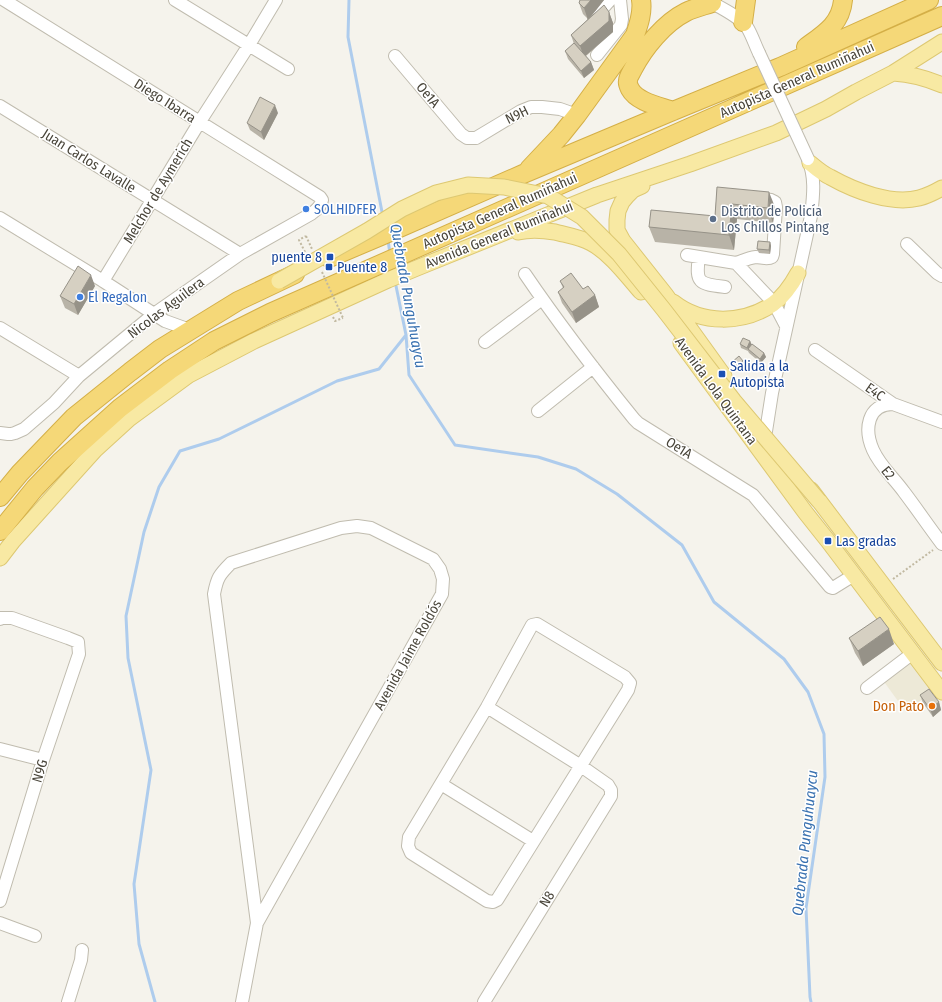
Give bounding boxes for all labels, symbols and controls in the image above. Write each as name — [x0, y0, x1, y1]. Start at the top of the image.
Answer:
street label: Autopista General Rumiñahui — [717, 38, 877, 122]
street label: Diego Ibarra — [131, 75, 199, 127]
street label: Oe1A — [413, 79, 444, 112]
street label: N9H — [503, 102, 531, 128]
street label: Juan Carlos Lavalle — [39, 125, 139, 197]
street label: Melchor de Aymerich — [120, 135, 196, 247]
street label: Autopista General Rumiñahui — [420, 169, 580, 253]
street label: Avenida General Rumiñahui — [423, 198, 575, 272]
place label: SOLHIDFER — [314, 201, 377, 218]
place label: Distrito de Policía Los Chillos Pintang — [721, 203, 829, 236]
marker: SOLHIDFER — [301, 204, 311, 214]
marker: Distrito de Policía Los Chillos Pintang — [708, 214, 718, 224]
water label: Quebrada Punguhuaycu — [386, 222, 430, 370]
place label: puente 8 — [271, 249, 322, 266]
marker: puente 8 — [325, 252, 335, 262]
place label: Puente 8 — [337, 259, 387, 276]
marker: Puente 8 — [324, 262, 334, 272]
street label: Nicolas Aguilera — [124, 274, 208, 342]
place label: El Regalon — [88, 289, 147, 306]
marker: El Regalon — [75, 292, 85, 302]
street label: Avenida Lola Quintana — [671, 334, 761, 448]
place label: Salida a la Autopista — [730, 358, 789, 391]
marker: Salida a la Autopista — [717, 369, 727, 379]
street label: E4C — [862, 379, 888, 405]
street label: Oe1A — [663, 433, 696, 463]
street label: E2 — [877, 463, 899, 483]
place label: Las gradas — [836, 533, 896, 550]
marker: Las gradas — [823, 536, 833, 546]
street label: Avenida Jaime Roldós — [371, 597, 445, 713]
place label: Don Pato — [873, 698, 924, 715]
marker: Don Pato — [927, 701, 937, 711]
street label: N9G — [28, 757, 52, 785]
water label: Quebrada Punguhuaycu — [788, 769, 822, 917]
street label: N8 — [536, 888, 558, 910]

